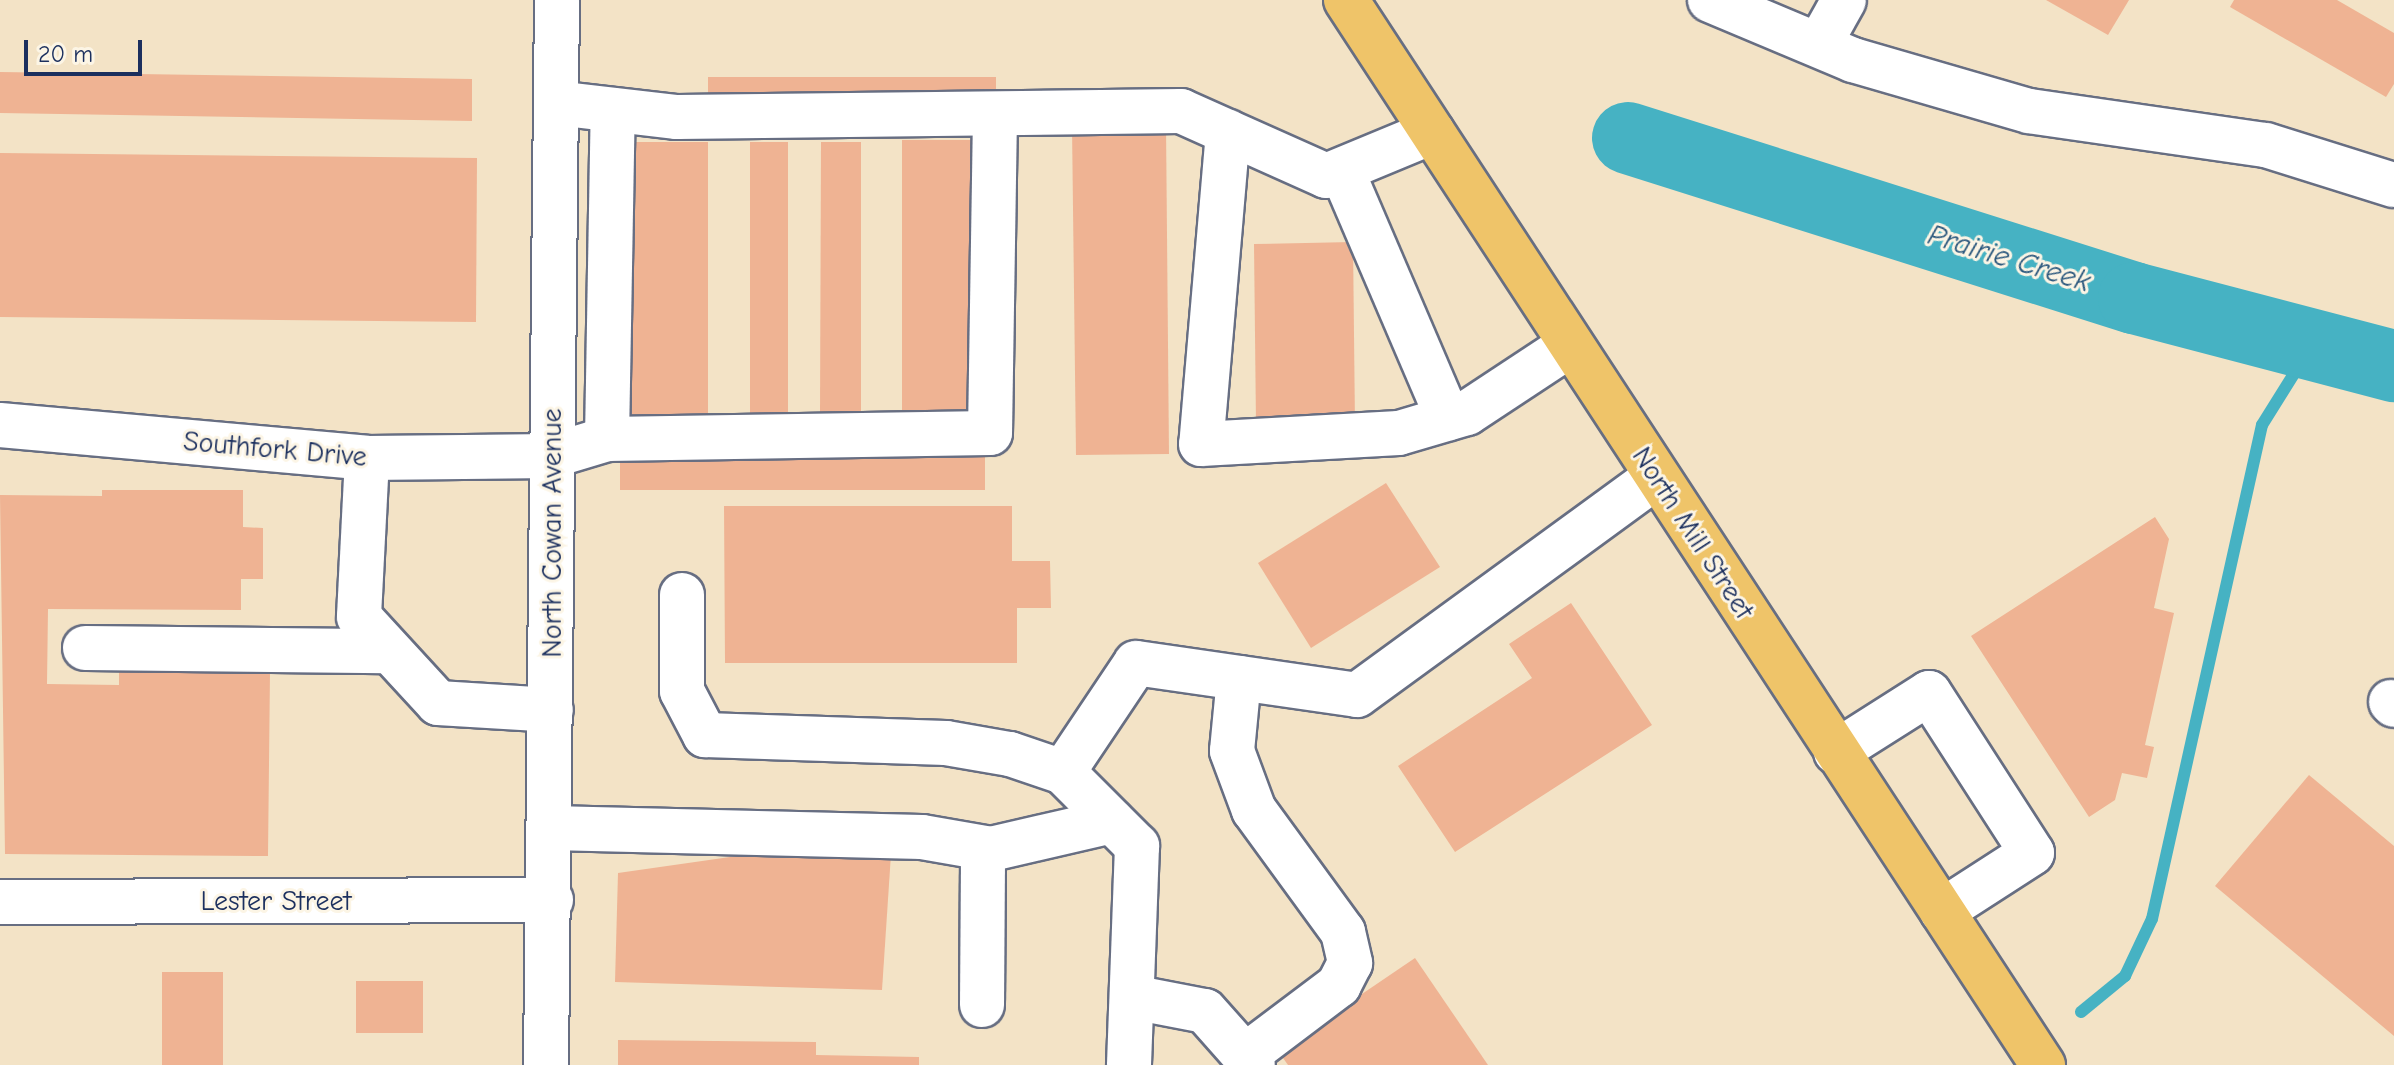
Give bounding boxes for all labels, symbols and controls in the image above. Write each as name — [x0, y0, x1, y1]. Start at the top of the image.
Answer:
scale bar — [28, 24, 146, 74]
text: 20 m — [38, 40, 93, 68]
water label: Prairie Creek — [1923, 217, 2095, 301]
street label: North Cowan Avenue — [535, 408, 569, 658]
street label: Southfork Drive — [182, 424, 368, 474]
street label: North Mill Street — [1625, 441, 1761, 625]
street label: Lester Street — [200, 884, 352, 918]

